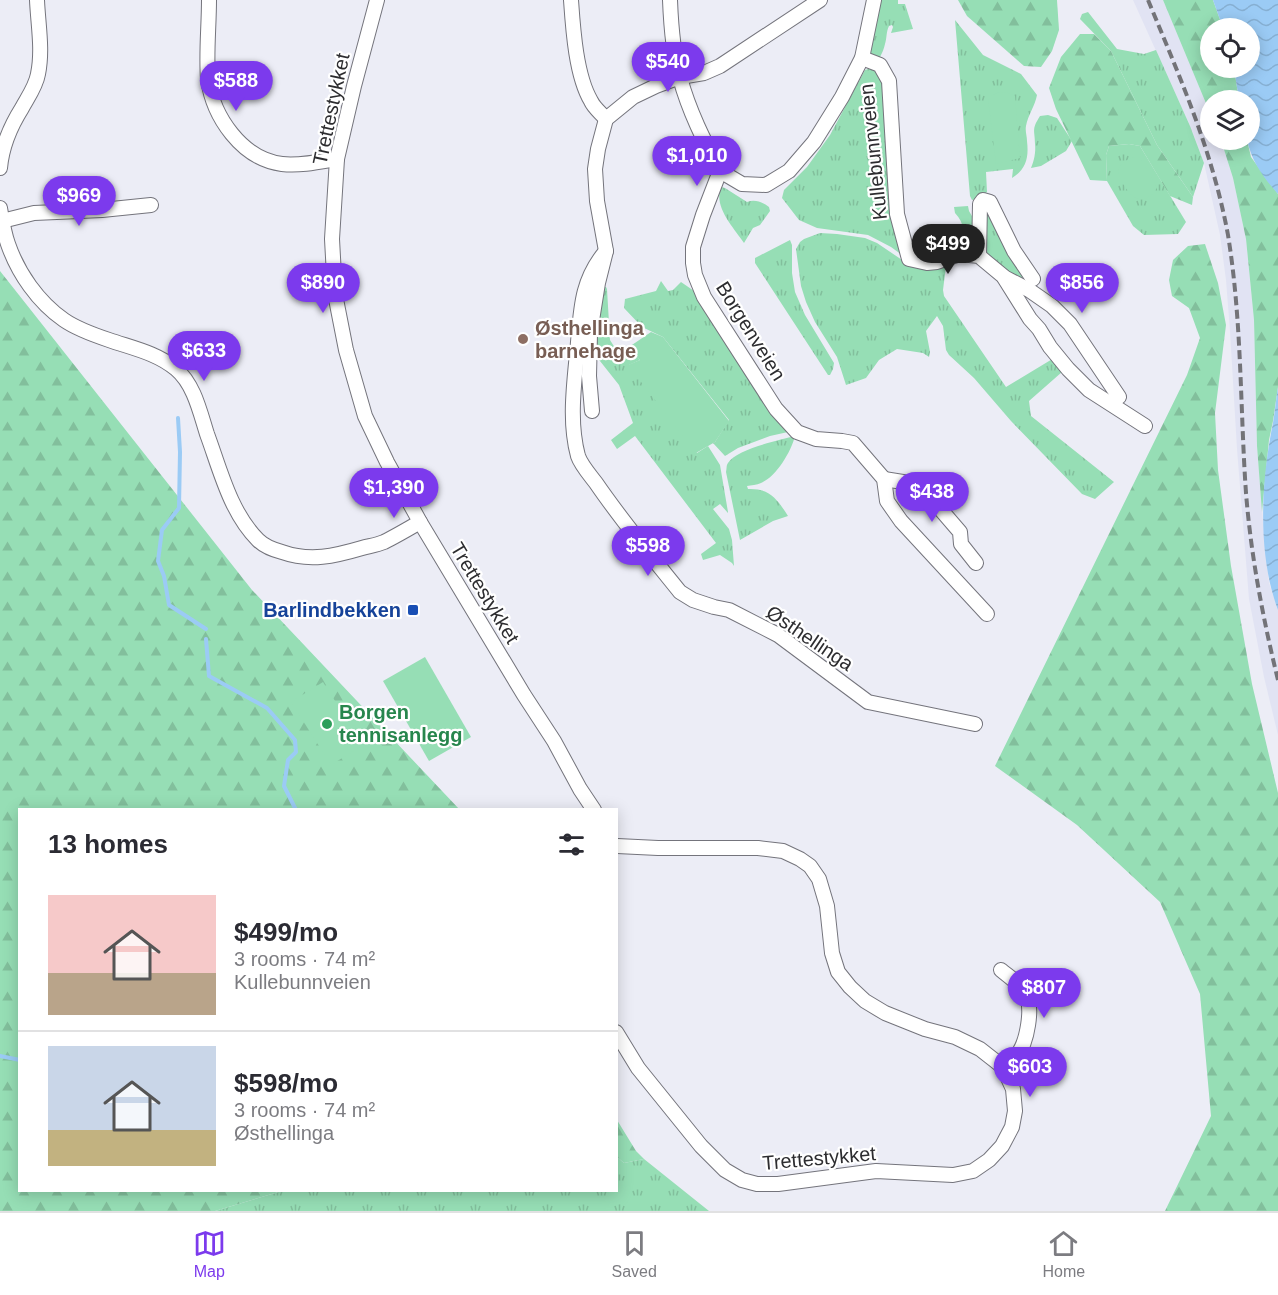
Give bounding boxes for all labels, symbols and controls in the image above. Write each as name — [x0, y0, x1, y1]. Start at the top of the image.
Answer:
map controls — [1200, 18, 1260, 150]
button: locate — [1200, 18, 1260, 78]
pin: $540 — [632, 42, 704, 93]
text: $540 — [646, 50, 690, 72]
street label: Trettestykket — [308, 51, 354, 167]
pin: $588 — [200, 61, 272, 112]
text: $588 — [214, 69, 258, 91]
street label: Kullebunnveien — [855, 83, 891, 221]
button: layers — [1200, 90, 1260, 150]
pin: $1,010 — [648, 136, 746, 187]
text: $1,010 — [666, 144, 728, 166]
pin: $969 — [43, 176, 115, 227]
text: $969 — [57, 184, 101, 206]
pin: $499 — [912, 224, 984, 275]
text: $499 — [926, 232, 970, 254]
pin: $890 — [287, 263, 359, 314]
pin: $856 — [1046, 263, 1118, 314]
text: $890 — [301, 271, 345, 293]
text: $856 — [1060, 271, 1104, 293]
street label: Borgenveien — [712, 278, 790, 384]
place label: Østhellinga barnehage — [535, 317, 645, 362]
pin: $633 — [168, 331, 240, 382]
marker: Østhellinga barnehage — [516, 332, 530, 346]
text: $633 — [182, 339, 226, 361]
pin: $1,390 — [345, 468, 443, 519]
pin: $438 — [896, 472, 968, 523]
text: $1,390 — [363, 476, 425, 498]
text: $438 — [910, 480, 954, 502]
pin: $598 — [612, 526, 684, 577]
text: $598 — [626, 534, 670, 556]
street label: Trettestykket — [446, 539, 524, 648]
place label: Barlindbekken — [263, 599, 401, 621]
street label: Østhellinga — [762, 601, 858, 676]
marker: Barlindbekken — [406, 603, 420, 617]
place label: Borgen tennisanlegg — [339, 701, 462, 746]
marker: Borgen tennisanlegg — [320, 717, 334, 731]
icon: filters — [555, 828, 588, 861]
text: 13 homes — [48, 829, 168, 859]
text: $499/mo — [234, 917, 338, 947]
icon: home — [96, 919, 168, 991]
text: 3 rooms · 74 m² — [234, 948, 375, 970]
pin: $807 — [1008, 968, 1080, 1019]
text: Kullebunnveien — [234, 971, 371, 993]
text: $807 — [1022, 976, 1066, 998]
pin: $603 — [994, 1047, 1066, 1098]
text: $603 — [1008, 1055, 1052, 1077]
text: $598/mo — [234, 1068, 338, 1098]
icon: home — [96, 1070, 168, 1142]
text: 3 rooms · 74 m² — [234, 1099, 375, 1121]
text: Østhellinga — [234, 1122, 334, 1144]
street label: Trettestykket — [761, 1142, 877, 1174]
tab: Map — [193, 1227, 226, 1281]
tab: Saved — [611, 1227, 657, 1281]
tab: Home — [1042, 1227, 1085, 1281]

